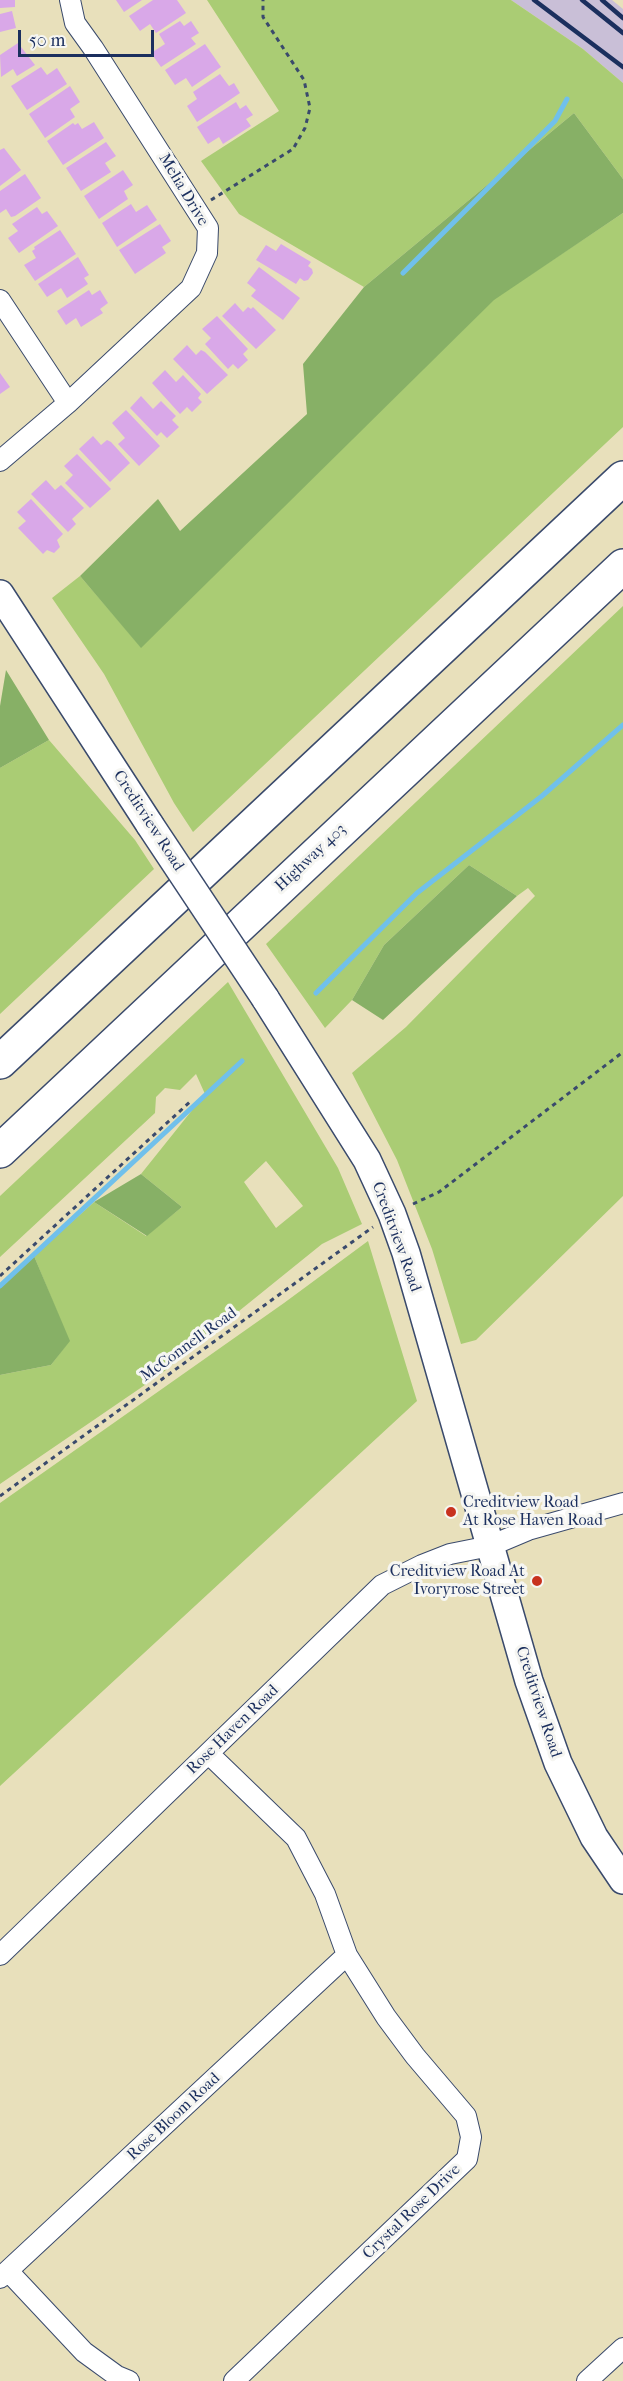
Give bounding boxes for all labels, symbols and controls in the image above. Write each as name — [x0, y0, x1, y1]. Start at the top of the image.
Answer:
scale bar — [21, 18, 158, 56]
text: 50 m — [29, 30, 65, 51]
street label: Melia Drive — [154, 150, 212, 230]
street label: Creditview Road — [108, 767, 188, 875]
street label: Highway 403 — [271, 820, 351, 896]
street label: Creditview Road — [367, 1179, 425, 1295]
street label: McConnell Road — [137, 1304, 241, 1386]
place label: Creditview Road At Rose Haven Road — [463, 1493, 603, 1531]
marker: Creditview Road At Rose Haven Road — [444, 1505, 458, 1519]
place label: Creditview Road At Ivoryrose Street — [390, 1562, 525, 1600]
marker: Creditview Road At Ivoryrose Street — [530, 1574, 544, 1588]
street label: Creditview Road — [511, 1644, 565, 1760]
street label: Rose Haven Road — [183, 1681, 283, 1779]
street label: Rose Bloom Road — [124, 2069, 224, 2165]
street label: Crystal Rose Drive — [359, 2160, 465, 2264]

